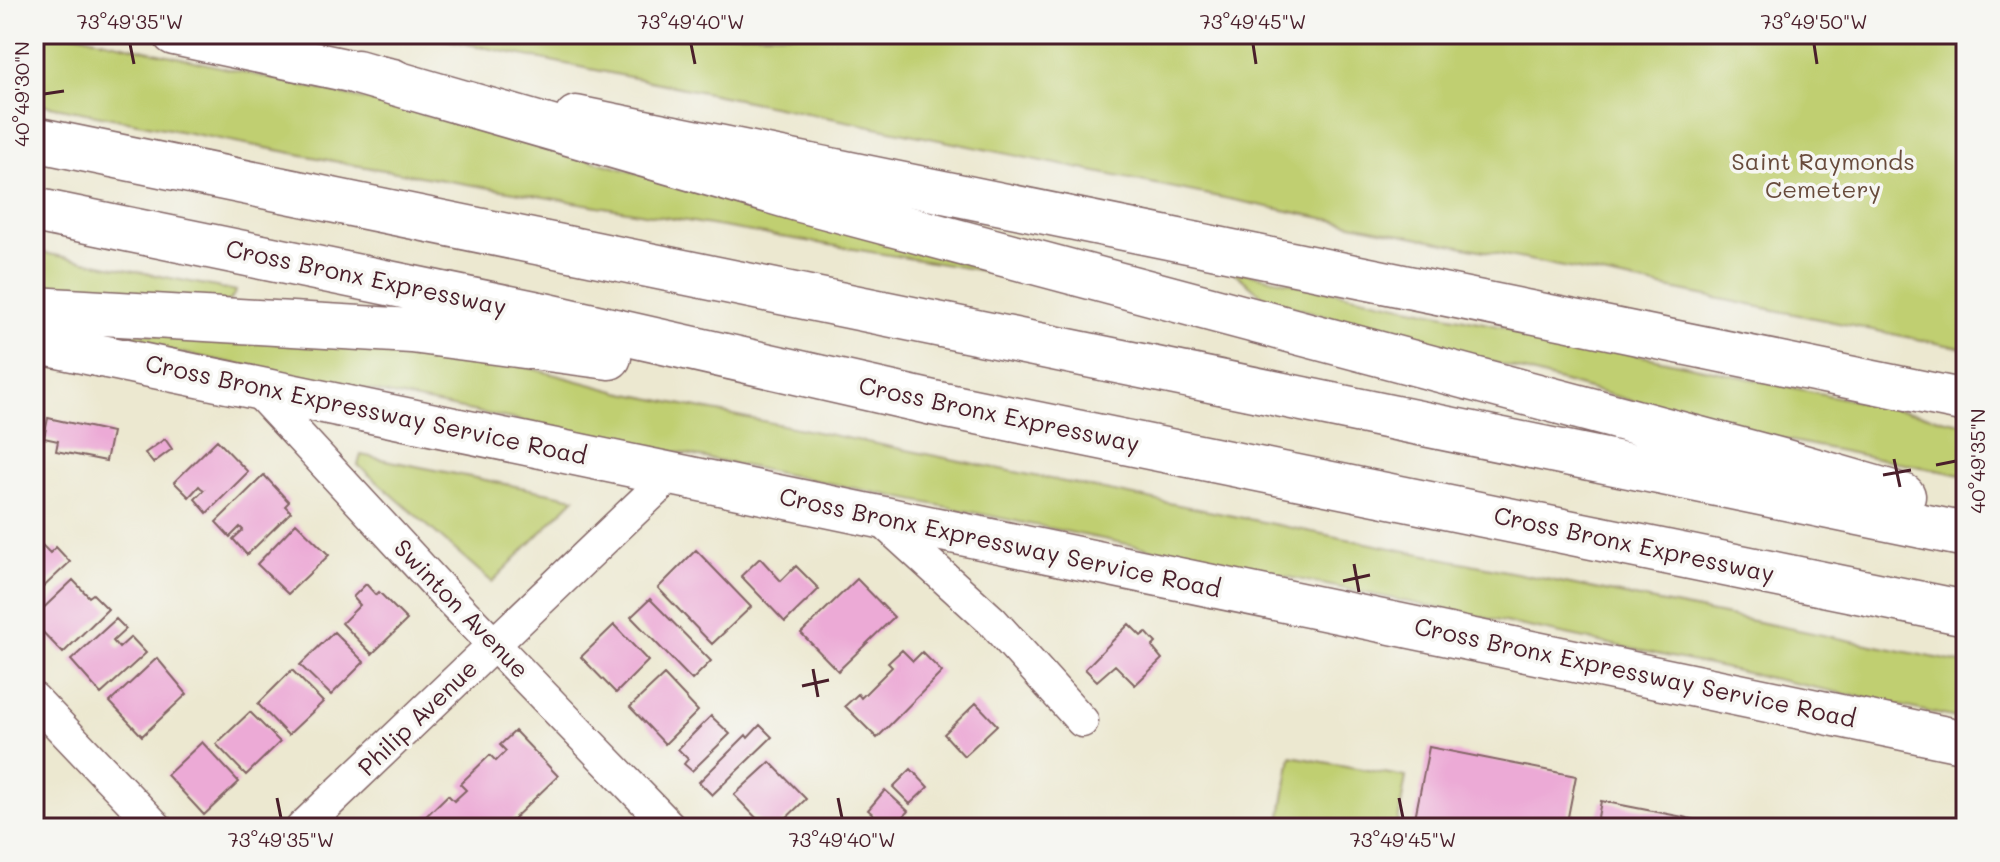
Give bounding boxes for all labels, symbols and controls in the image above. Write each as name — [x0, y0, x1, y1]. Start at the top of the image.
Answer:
text: 73°49'35"W — [77, 8, 183, 34]
text: 73°49'40"W — [637, 8, 745, 34]
text: 73°49'45"W — [1200, 8, 1306, 34]
text: 73°49'50"W — [1760, 8, 1868, 34]
text: 40°49'30"N — [8, 41, 34, 147]
park label: Saint Raymonds Cemetery — [1731, 145, 1915, 204]
street label: Cross Bronx Expressway — [223, 232, 509, 321]
street label: Cross Bronx Expressway Service Road — [143, 347, 590, 471]
street label: Cross Bronx Expressway — [856, 369, 1142, 458]
text: 40°49'35"N — [1964, 409, 1990, 513]
street label: Cross Bronx Expressway Service Road — [777, 480, 1224, 604]
street label: Cross Bronx Expressway — [1491, 499, 1777, 588]
street label: Swinton Avenue — [388, 532, 536, 684]
street label: Cross Bronx Expressway Service Road — [1412, 610, 1859, 734]
street label: Philip Avenue — [351, 652, 483, 782]
text: 73°49'35"W — [228, 826, 334, 852]
text: 73°49'40"W — [788, 826, 896, 852]
text: 73°49'45"W — [1350, 826, 1456, 852]

